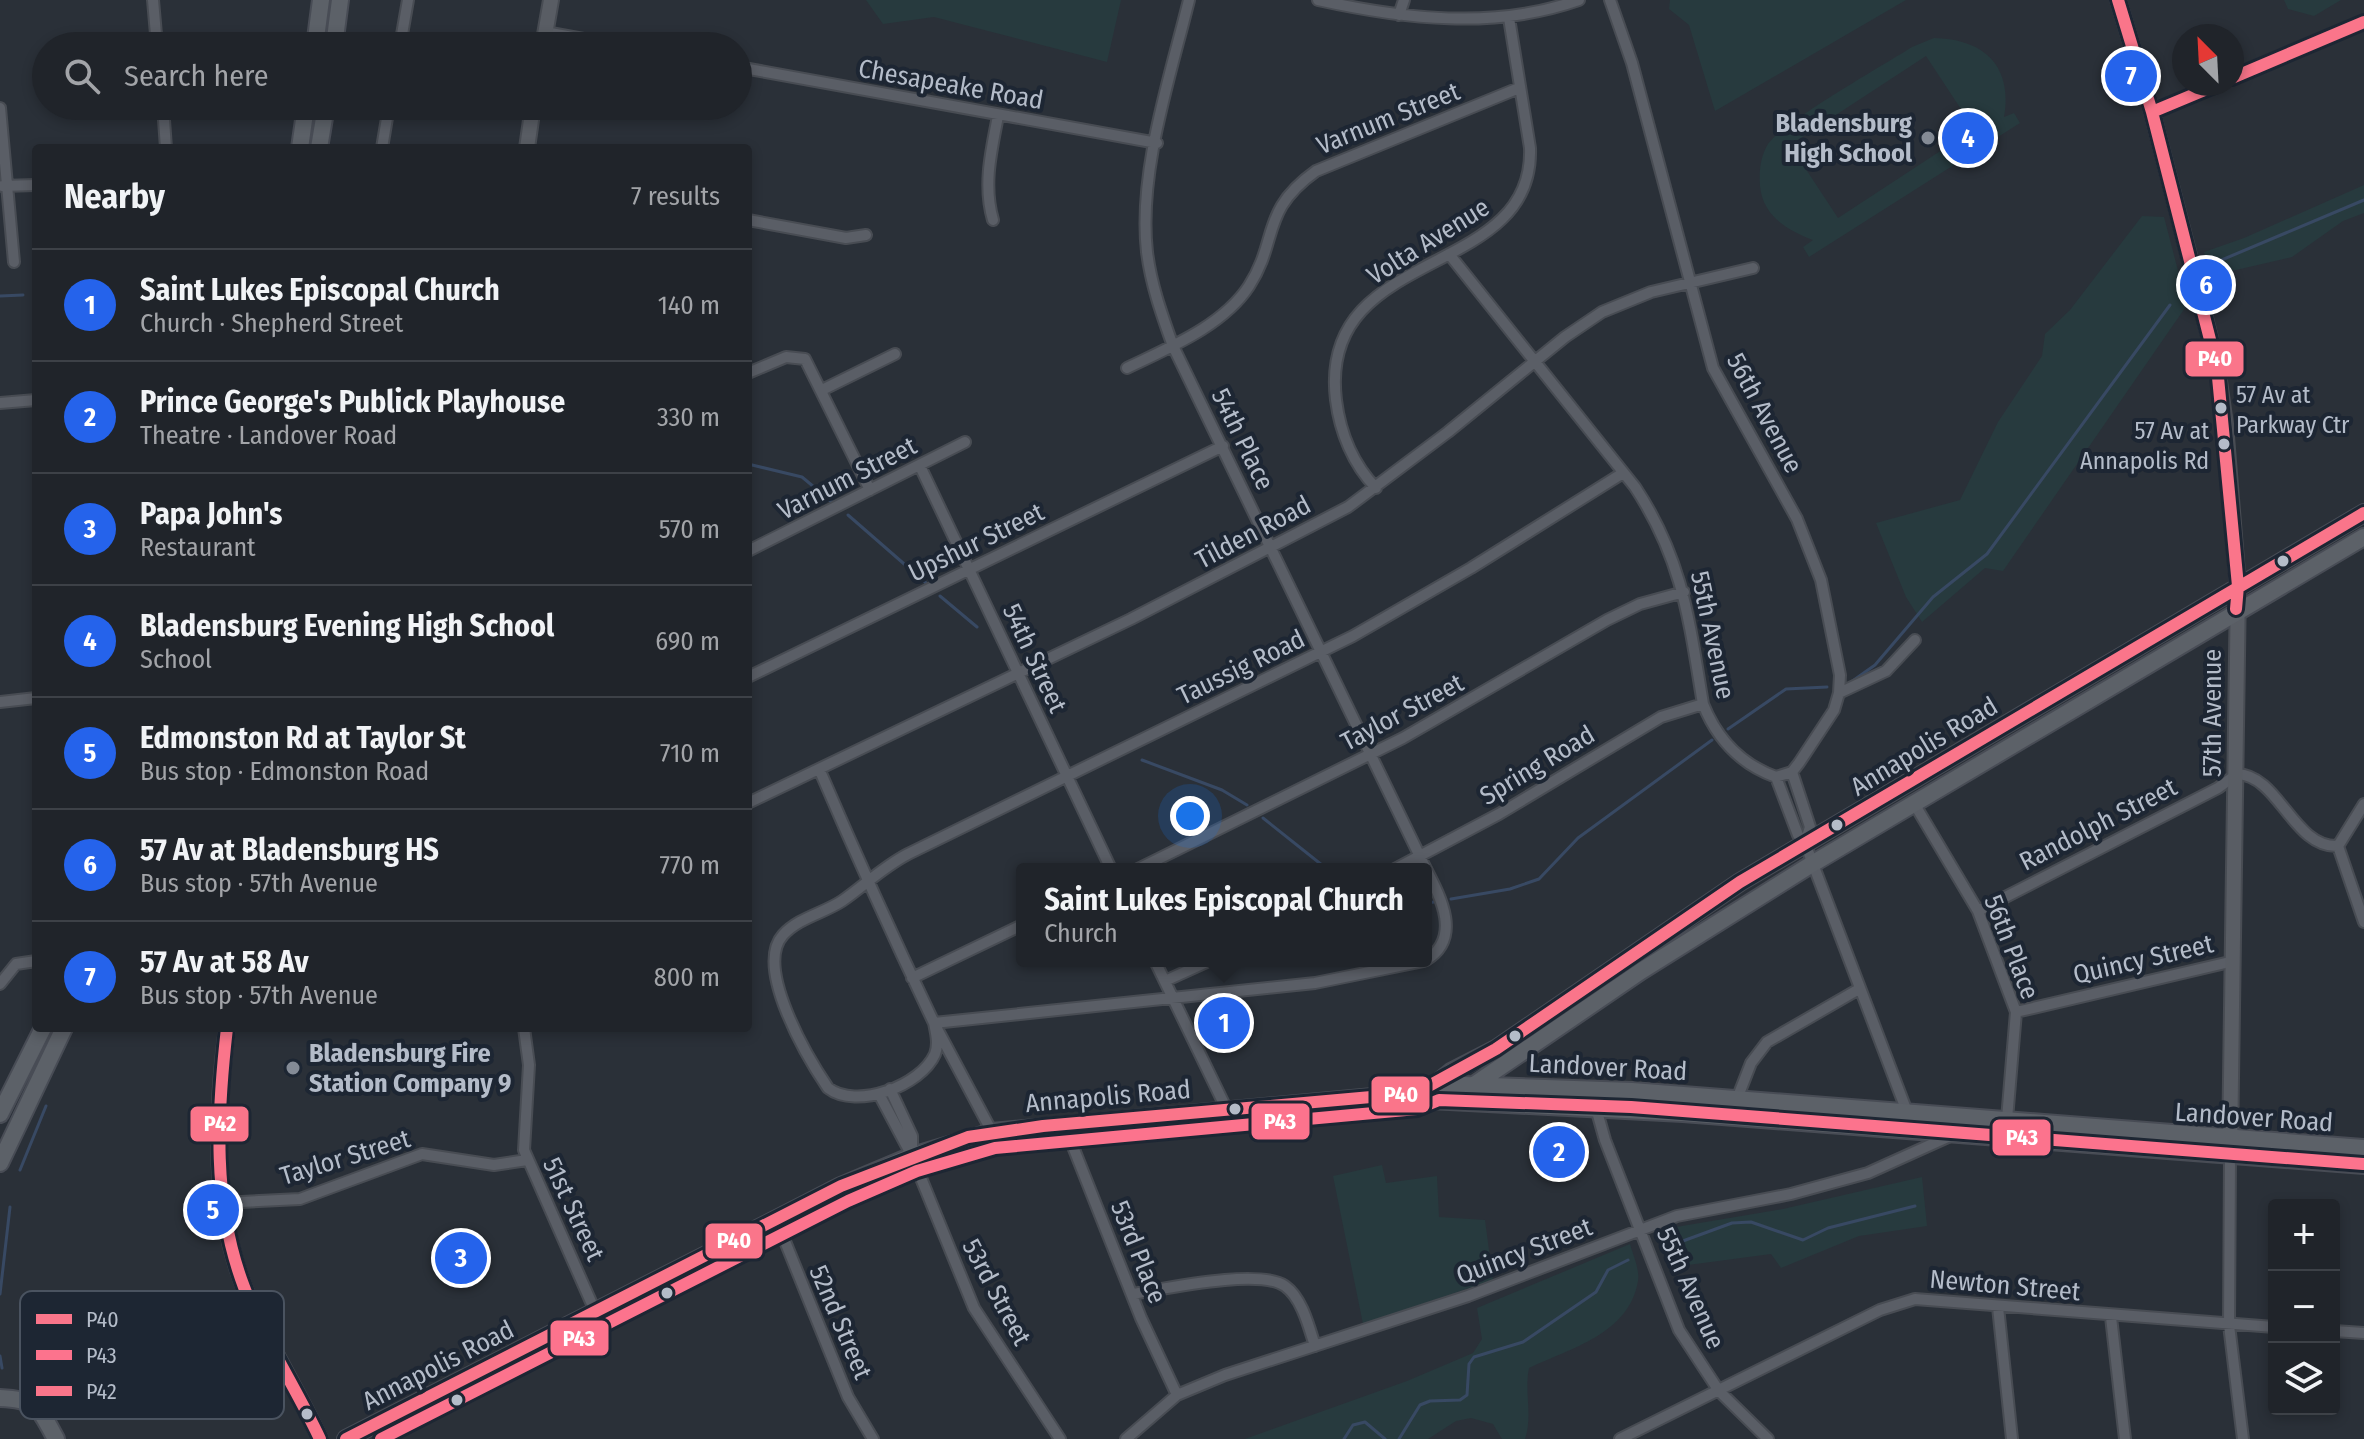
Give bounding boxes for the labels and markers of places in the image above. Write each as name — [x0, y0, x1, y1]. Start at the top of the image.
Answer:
pin: 7 — [2105, 46, 2157, 106]
place label: Bladensburg High School — [1775, 108, 1913, 169]
pin: 4 — [1942, 108, 1994, 168]
marker: Bladensburg High School — [1919, 129, 1937, 147]
pin: 6 — [2180, 255, 2232, 315]
place label: 57 Av at Parkway Ctr — [2236, 381, 2350, 439]
marker: 57 Av at Parkway Ctr — [2213, 400, 2229, 416]
place label: 57 Av at Annapolis Rd — [2080, 417, 2209, 475]
marker: 57 Av at Annapolis Rd — [2216, 436, 2232, 452]
unlabelled marker — [2275, 553, 2291, 569]
unlabelled marker — [1829, 817, 1845, 833]
pin: 1 — [1198, 993, 1250, 1053]
unlabelled marker — [1507, 1028, 1523, 1044]
place label: Bladensburg Fire Station Company 9 — [309, 1038, 511, 1099]
marker: Bladensburg Fire Station Company 9 — [284, 1059, 302, 1077]
unlabelled marker — [1227, 1101, 1243, 1117]
pin: 2 — [1533, 1122, 1585, 1182]
pin: 5 — [187, 1180, 239, 1240]
pin: 3 — [435, 1228, 487, 1288]
unlabelled marker — [659, 1285, 675, 1301]
unlabelled marker — [449, 1392, 465, 1408]
unlabelled marker — [299, 1406, 315, 1422]

